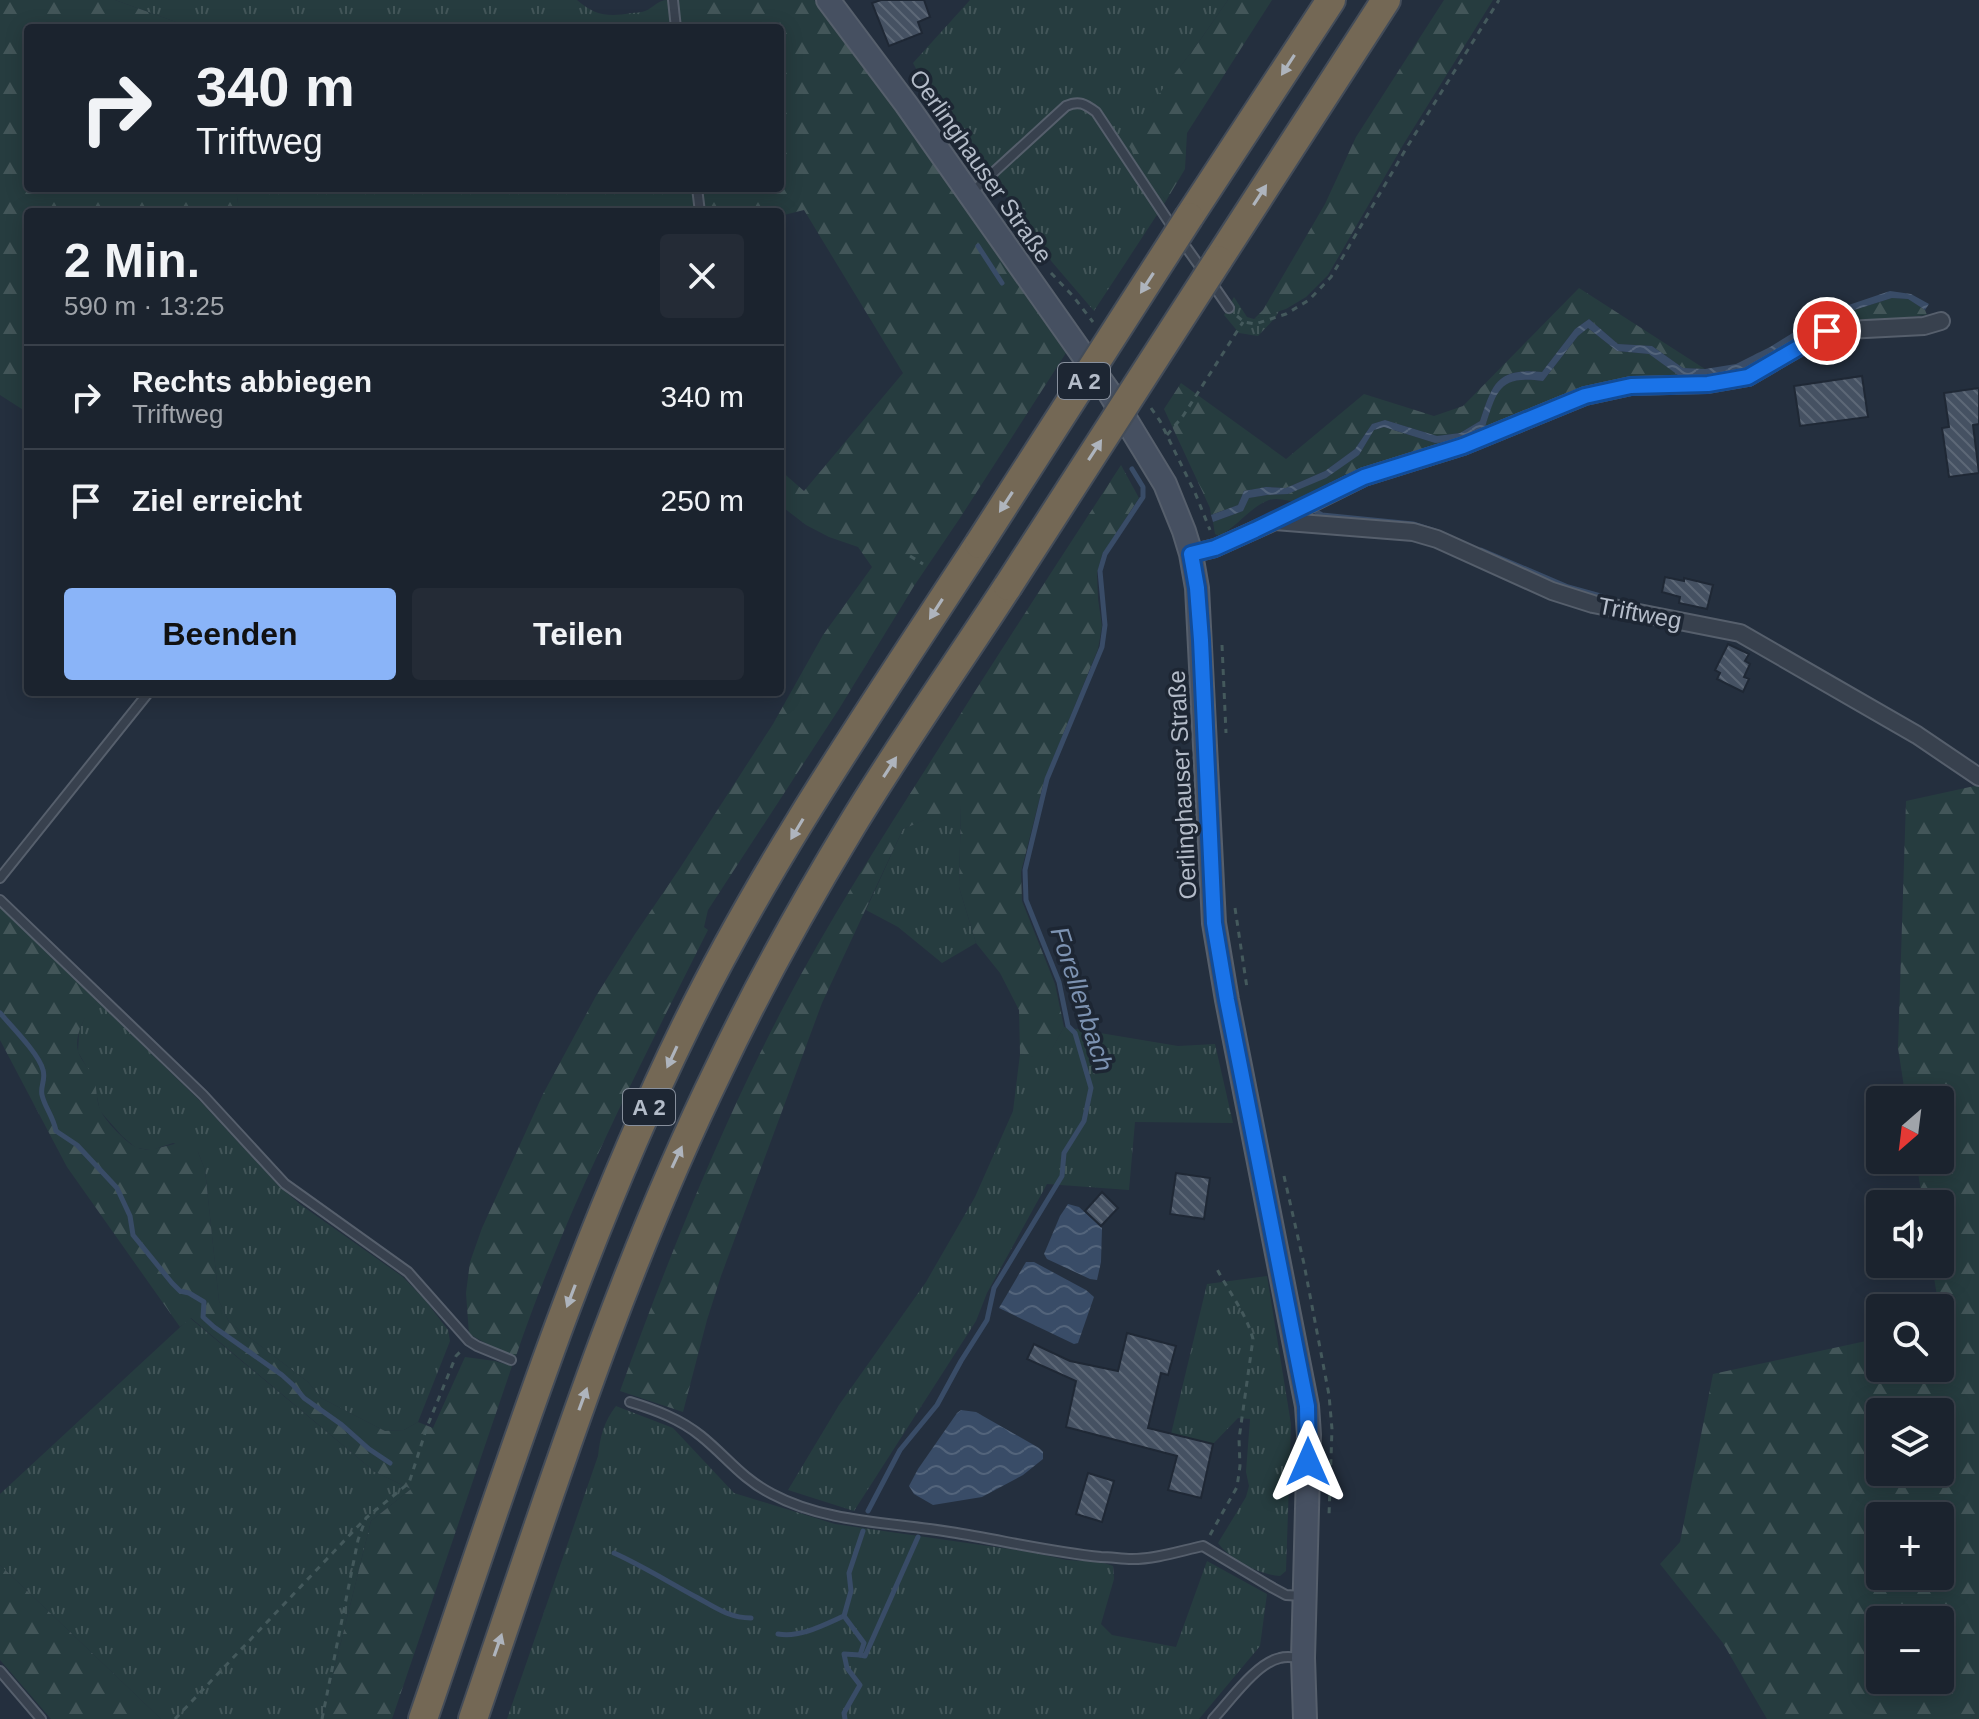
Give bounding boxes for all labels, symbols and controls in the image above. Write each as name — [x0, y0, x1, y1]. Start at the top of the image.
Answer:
text: 340 m — [196, 55, 355, 118]
one-way arrow — [1281, 55, 1296, 76]
icon: right — [64, 56, 168, 160]
street label: Oerlinghauser Straße — [904, 64, 1058, 268]
text: Triftweg — [196, 121, 323, 162]
one-way arrow — [1253, 184, 1267, 206]
text: 2 Min. — [64, 234, 200, 287]
button: close — [660, 234, 744, 318]
one-way arrow — [1140, 272, 1154, 294]
text: 590 m · 13:25 — [64, 291, 224, 321]
pin — [1793, 297, 1861, 365]
icon: arrive — [1805, 309, 1849, 353]
road number: A 2 — [1058, 363, 1110, 399]
text: Rechts abbiegen — [132, 365, 372, 398]
icon: right — [64, 375, 108, 419]
text: 340 m — [661, 380, 744, 413]
text: Triftweg — [132, 399, 224, 429]
one-way arrow — [1088, 439, 1102, 461]
icon: arrive — [64, 479, 108, 523]
text: Ziel erreicht — [132, 484, 302, 517]
text: 250 m — [661, 484, 744, 517]
one-way arrow — [1000, 491, 1014, 513]
button: Beenden — [64, 588, 396, 680]
button: Teilen — [412, 588, 744, 680]
street label: Triftweg — [1596, 592, 1684, 634]
one-way arrow — [929, 599, 944, 620]
street label: Oerlinghauser Straße — [1163, 670, 1201, 900]
one-way arrow — [882, 756, 897, 777]
one-way arrow — [790, 818, 804, 840]
water label: Forellenbach — [1045, 923, 1119, 1075]
one-way arrow — [665, 1045, 679, 1068]
north arrow — [1866, 1086, 1954, 1174]
map controls — [1866, 1086, 1954, 1694]
road number: A 2 — [623, 1089, 675, 1125]
one-way arrow — [670, 1146, 684, 1169]
button: sound — [1866, 1190, 1954, 1278]
one-way arrow — [564, 1284, 577, 1308]
button: search — [1866, 1294, 1954, 1382]
one-way arrow — [577, 1387, 590, 1411]
button: layers — [1866, 1398, 1954, 1486]
position arrow — [1266, 1420, 1350, 1504]
button: + — [1866, 1502, 1954, 1590]
button: − — [1866, 1606, 1954, 1694]
one-way arrow — [493, 1633, 505, 1657]

